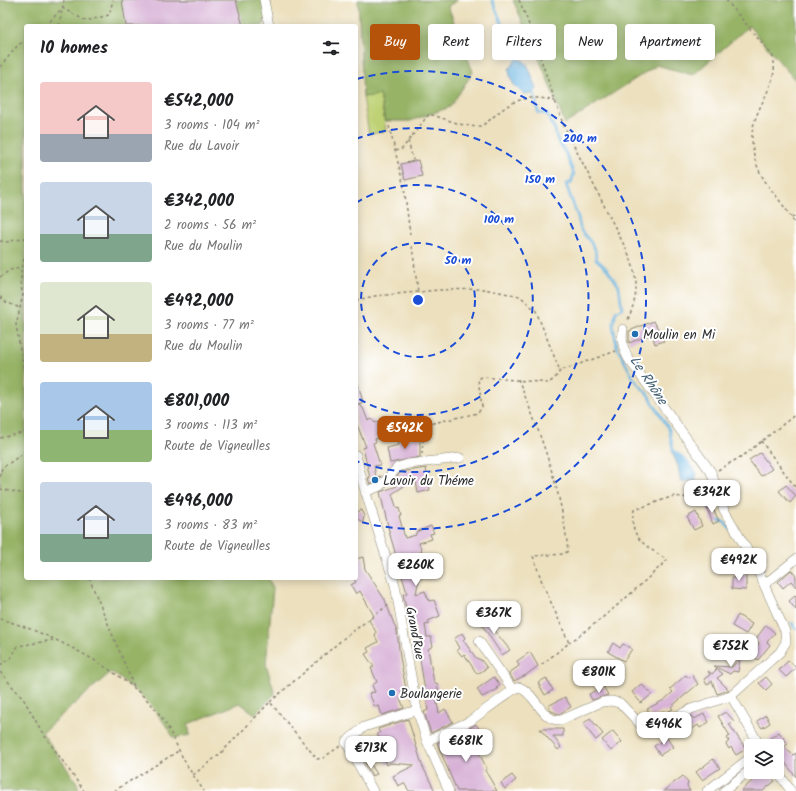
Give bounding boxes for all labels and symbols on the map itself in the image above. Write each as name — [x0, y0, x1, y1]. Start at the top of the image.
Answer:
text: 200 m — [563, 129, 597, 148]
text: 150 m — [525, 170, 555, 189]
text: 100 m — [484, 210, 514, 229]
text: 50 m — [444, 251, 472, 270]
centre of rings — [411, 293, 425, 307]
place label: Moulin en Mi — [643, 325, 716, 346]
marker: Moulin en Mi — [630, 329, 640, 339]
water label: Le Rhône — [624, 351, 674, 411]
pin: €542K — [377, 416, 433, 450]
place label: Lavoir du Théme — [383, 471, 474, 492]
marker: Lavoir du Théme — [370, 475, 380, 485]
pin: €342K — [684, 480, 740, 514]
pin: €492K — [711, 548, 767, 582]
pin: €260K — [388, 553, 444, 587]
pin: €367K — [466, 601, 522, 635]
street label: Grand'Rue — [399, 605, 430, 662]
pin: €752K — [703, 634, 759, 668]
pin: €801K — [571, 660, 627, 694]
place label: Boulangerie — [400, 684, 462, 705]
marker: Boulangerie — [387, 688, 397, 698]
pin: €496K — [636, 712, 692, 746]
pin: €681K — [438, 729, 494, 763]
pin: €713K — [343, 736, 399, 770]

